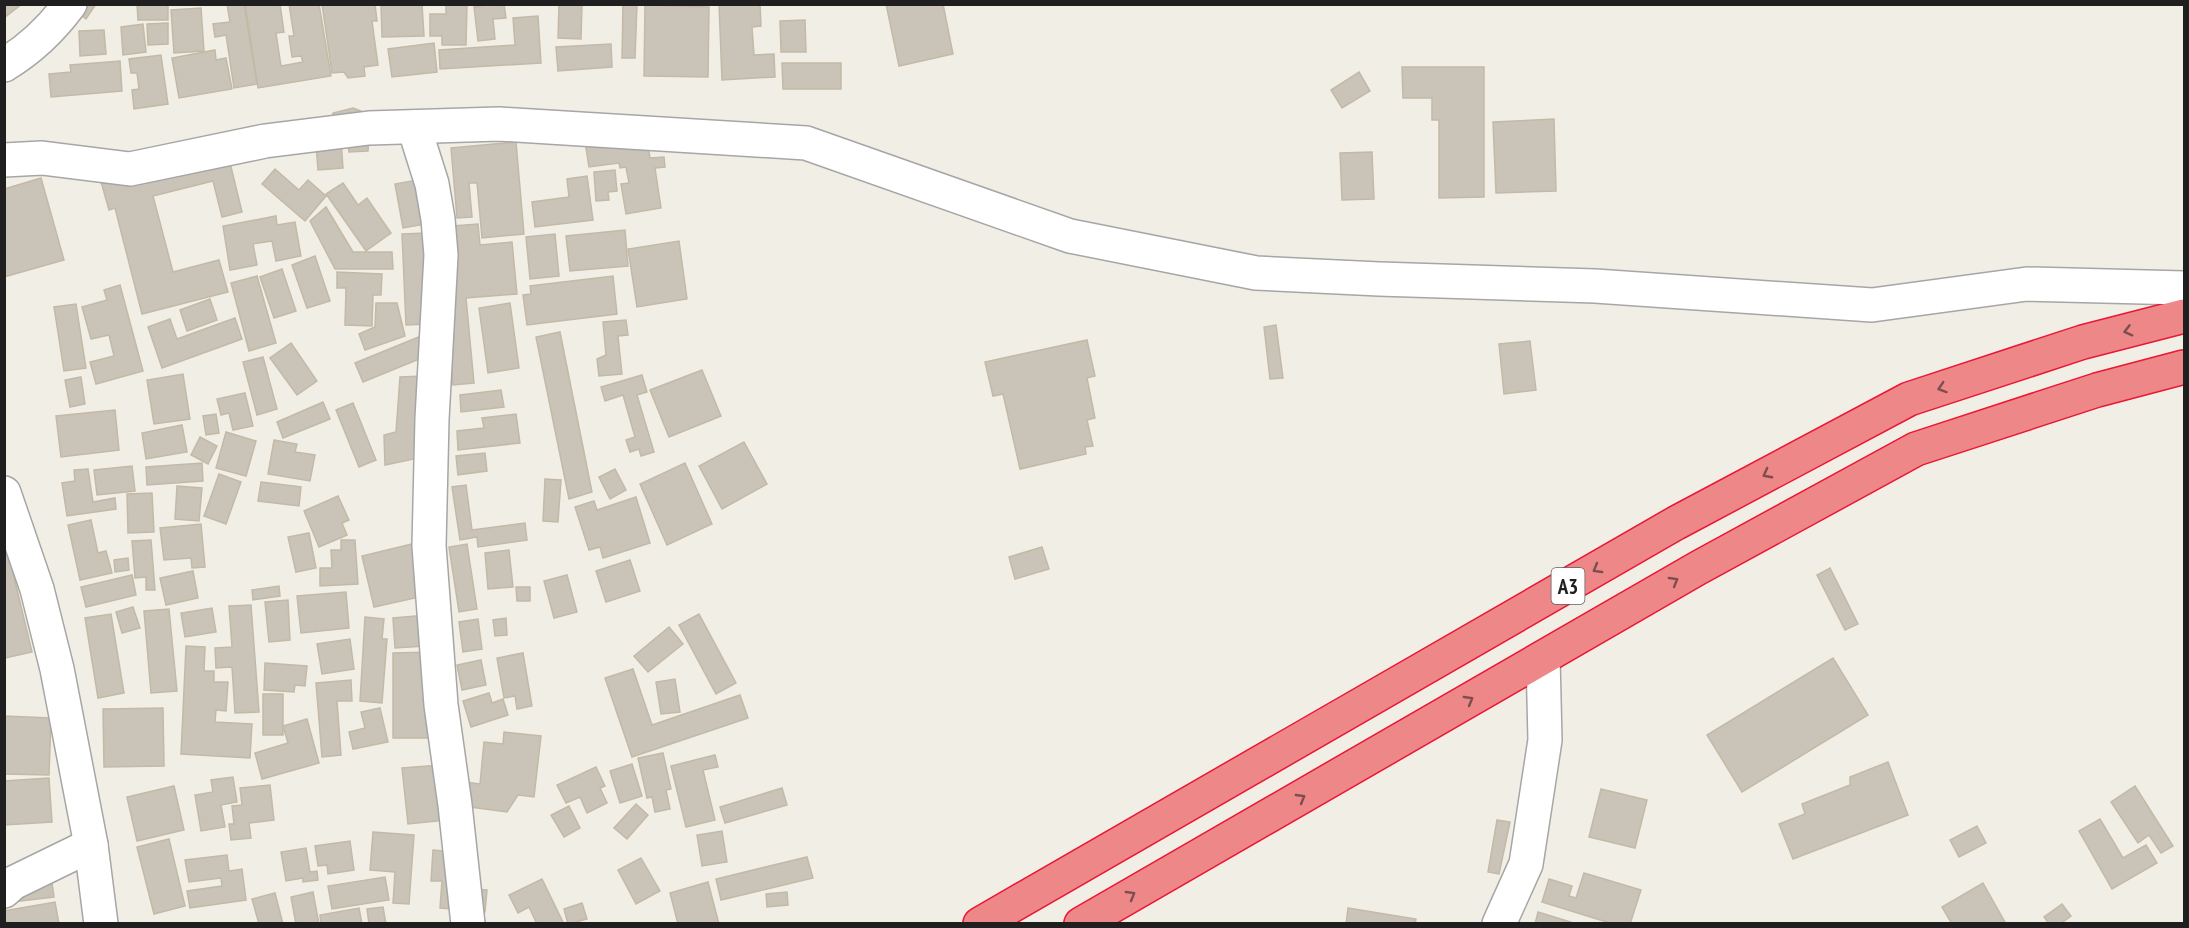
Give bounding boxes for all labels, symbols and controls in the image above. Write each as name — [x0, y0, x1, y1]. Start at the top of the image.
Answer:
one-way arrow — [2123, 323, 2133, 336]
one-way arrow — [1937, 381, 1948, 393]
one-way arrow — [1763, 467, 1774, 478]
one-way arrow — [1593, 562, 1603, 573]
road number: A3 — [1552, 568, 1584, 604]
one-way arrow — [1668, 577, 1679, 588]
one-way arrow — [1463, 696, 1474, 707]
one-way arrow — [1295, 793, 1305, 805]
one-way arrow — [1125, 890, 1136, 902]

